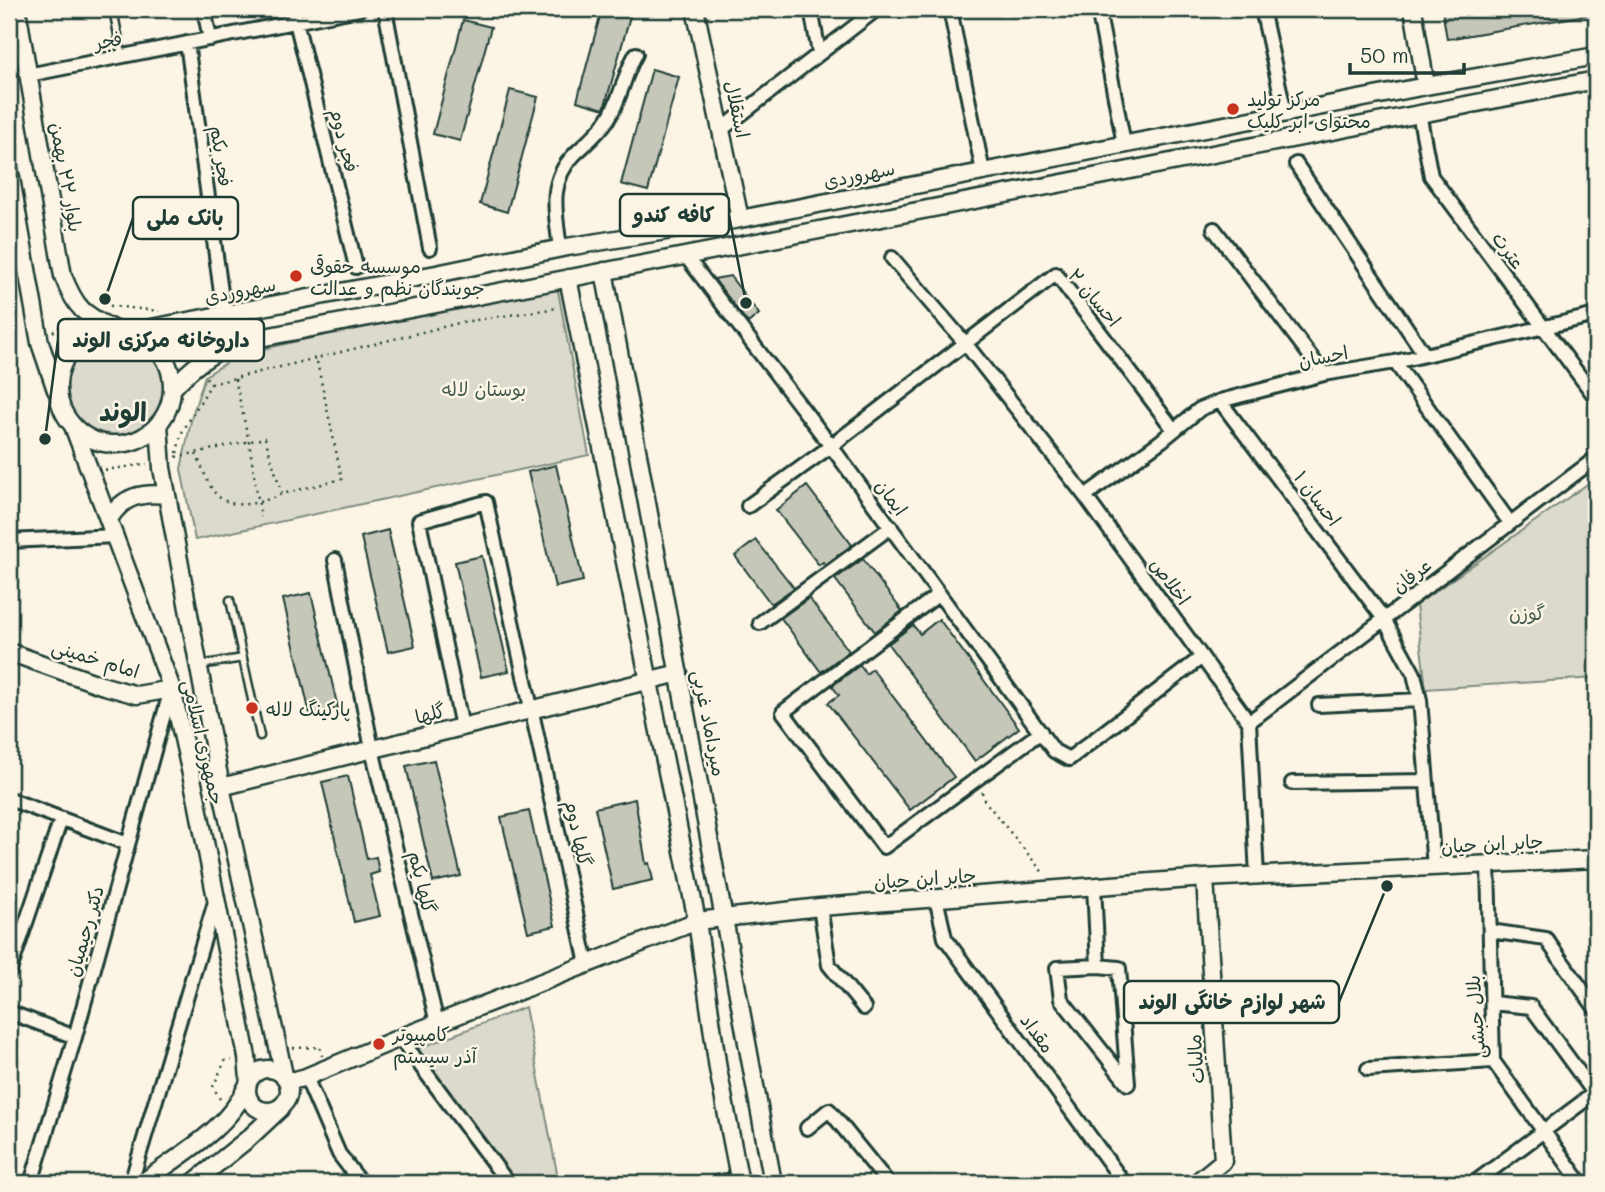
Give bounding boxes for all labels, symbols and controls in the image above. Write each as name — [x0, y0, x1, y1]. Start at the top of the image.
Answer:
street label: فجر — [90, 25, 124, 55]
scale bar — [1350, 32, 1463, 76]
text: 50 m — [1360, 41, 1409, 68]
street label: استقلال — [720, 78, 756, 140]
place label: مرکز تولید محتوای ابر کلیک — [1247, 86, 1371, 133]
marker: مرکز تولید محتوای ابر کلیک — [1225, 101, 1241, 117]
street label: فجر دوم — [322, 105, 365, 175]
street label: بلوار ۲۲ بهمن — [45, 120, 89, 234]
street label: فجر یکم — [202, 124, 239, 188]
street label: سهروردی — [821, 155, 897, 193]
callout: کافه کندو — [620, 194, 729, 236]
callout: بانک ملی — [133, 197, 238, 239]
text: کافه کندو — [631, 200, 715, 228]
text: بانک ملی — [146, 203, 224, 231]
street label: عترت — [1487, 226, 1531, 274]
place label: موسسه حقوقی جویندگان نظم و عدالت — [310, 253, 485, 303]
street label: احسان ۲ — [1063, 263, 1127, 331]
marker: موسسه حقوقی جویندگان نظم و عدالت — [288, 268, 304, 284]
street label: سهروردی — [202, 271, 278, 309]
callout: داروخانه مرکزی الوند — [58, 319, 264, 361]
text: داروخانه مرکزی الوند — [72, 325, 250, 354]
street label: احسان — [1296, 339, 1350, 373]
park label: بوستان لاله — [442, 376, 526, 401]
district label: الوند — [99, 394, 147, 429]
street label: احسان ۱ — [1289, 465, 1347, 531]
street label: ایمان — [870, 474, 914, 520]
street label: اخلاص — [1145, 552, 1197, 610]
street label: عرفان — [1386, 552, 1436, 598]
park label: گوزن — [1509, 600, 1545, 625]
street label: امام خمینی — [48, 633, 143, 686]
street label: میرداماد غربی — [686, 668, 733, 778]
street label: جمهوری اسلامی — [176, 677, 231, 807]
place label: پارکینگ لاله — [266, 696, 350, 722]
street label: گلها — [412, 697, 448, 729]
marker: پارکینگ لاله — [244, 700, 260, 716]
street label: گلها دوم — [557, 798, 598, 869]
street label: جابر ابن حیان — [1440, 828, 1544, 858]
street label: گلها یکم — [401, 848, 442, 916]
street label: جابر ابن حیان — [873, 862, 977, 894]
street label: دکتر رحیمیان — [59, 883, 109, 979]
street label: بلال حبشی — [1460, 974, 1491, 1060]
callout: شهر لوازم خانگی الوند — [1124, 981, 1339, 1023]
text: شهر لوازم خانگی الوند — [1138, 987, 1326, 1018]
street label: مقداد — [1015, 1008, 1061, 1058]
place label: کامپیوتر آذر سیستم — [391, 1021, 478, 1071]
street label: مالیات — [1181, 1033, 1209, 1085]
marker: کامپیوتر آذر سیستم — [371, 1036, 387, 1052]

